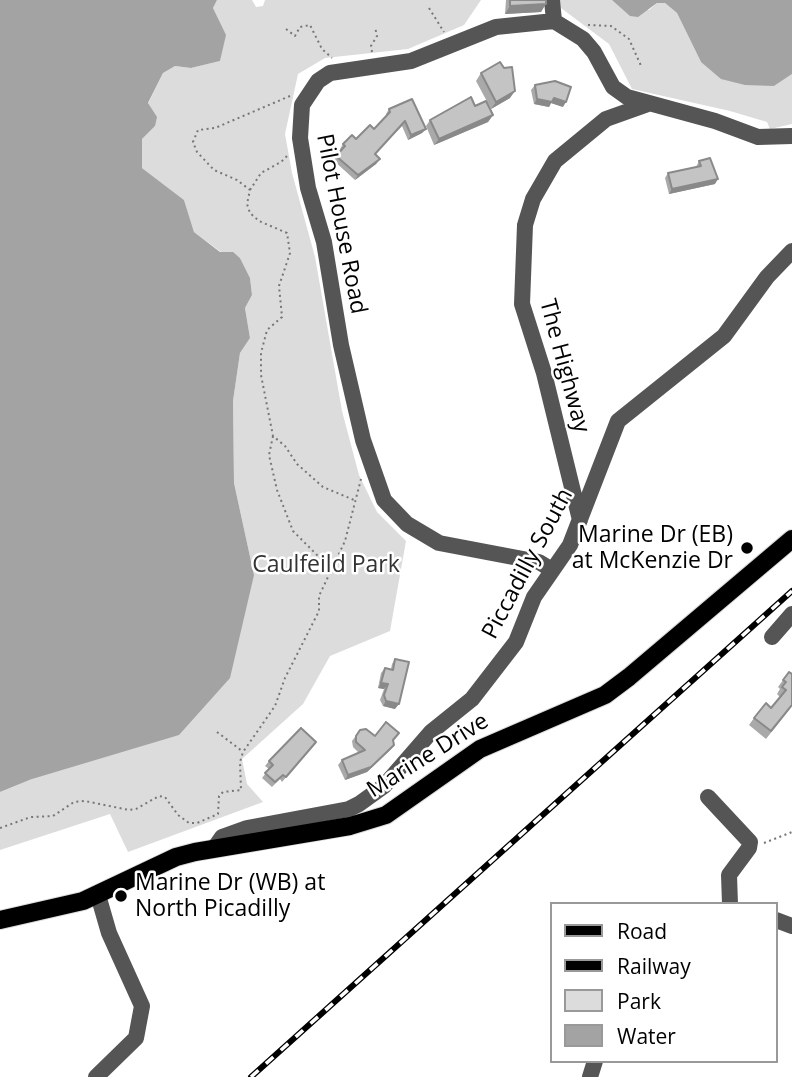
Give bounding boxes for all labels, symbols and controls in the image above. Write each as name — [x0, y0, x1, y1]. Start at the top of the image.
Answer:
street label: Pilot House Road — [310, 132, 372, 316]
street label: The Highway — [533, 296, 595, 436]
street label: Piccadilly South — [477, 484, 579, 644]
place label: Marine Dr (EB) at McKenzie Dr — [572, 521, 733, 575]
marker: Marine Dr (EB) at McKenzie Dr — [739, 540, 755, 556]
park label: Caulfeild Park — [252, 551, 400, 579]
street label: Marine Drive — [362, 708, 494, 804]
place label: Marine Dr (WB) at North Picadilly — [135, 869, 325, 923]
marker: Marine Dr (WB) at North Picadilly — [113, 888, 129, 904]
legend — [550, 902, 778, 1063]
text: Road — [617, 917, 667, 945]
text: Railway — [617, 952, 691, 980]
text: Park — [617, 987, 661, 1015]
text: Water — [617, 1022, 676, 1050]

